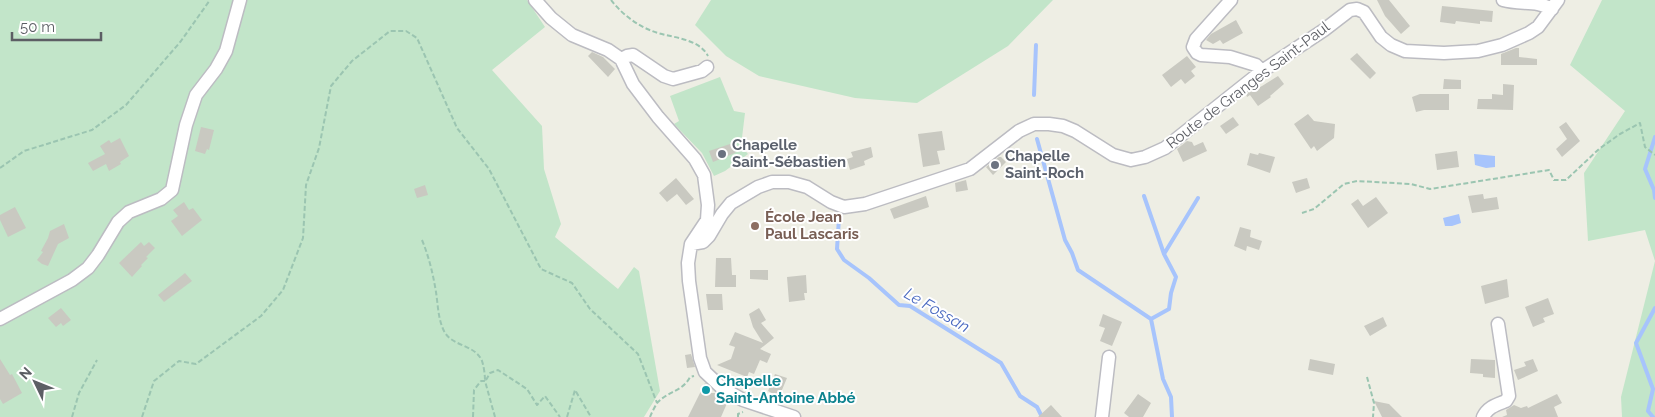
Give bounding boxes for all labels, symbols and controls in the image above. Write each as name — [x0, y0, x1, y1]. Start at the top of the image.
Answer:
scale bar — [12, 10, 101, 42]
street label: Route de Granges Saint-Paul — [1163, 17, 1334, 152]
text: 50 m — [20, 18, 55, 36]
place label: Chapelle Saint-Sébastien — [732, 136, 846, 171]
place label: Chapelle Saint-Roch — [1005, 147, 1084, 182]
marker: Chapelle Saint-Sébastien — [716, 148, 728, 160]
marker: Chapelle Saint-Roch — [989, 159, 1001, 171]
place label: École Jean Paul Lascaris — [765, 208, 859, 243]
marker: École Jean Paul Lascaris — [749, 220, 761, 232]
water label: Le Fossan — [901, 284, 973, 336]
north arrow — [10, 357, 60, 407]
text: N — [16, 364, 35, 382]
place label: Chapelle Saint-Antoine Abbé — [716, 372, 856, 407]
marker: Chapelle Saint-Antoine Abbé — [700, 384, 712, 396]

